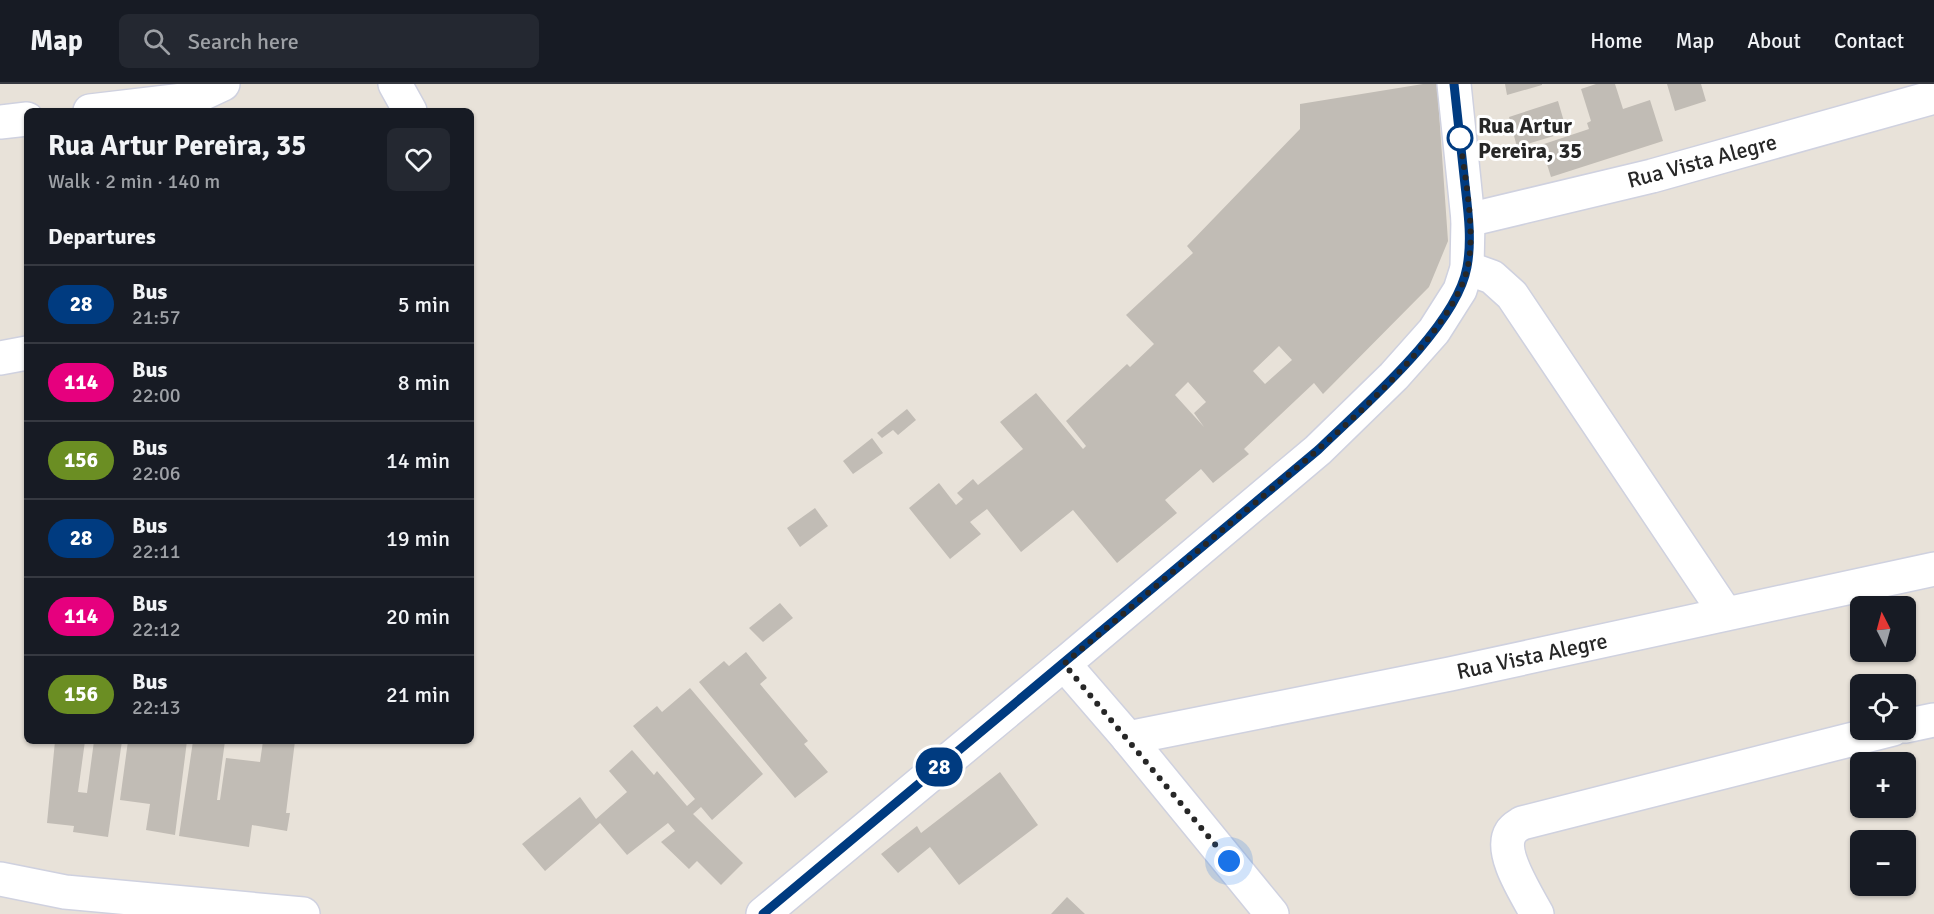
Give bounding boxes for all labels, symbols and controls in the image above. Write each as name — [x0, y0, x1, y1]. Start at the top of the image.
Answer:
search box — [119, 14, 539, 68]
text: Map — [30, 24, 83, 58]
icon: search — [140, 25, 173, 58]
text: Search here — [188, 28, 299, 55]
text: Home — [1590, 28, 1643, 54]
text: Map — [1676, 28, 1714, 54]
text: About — [1747, 28, 1801, 54]
text: Contact — [1834, 28, 1904, 54]
place label: Rua Artur Pereira, 35 — [1478, 112, 1582, 164]
marker: Rua Artur Pereira, 35 — [1447, 125, 1473, 151]
button: heart — [387, 128, 450, 191]
street label: Rua Vista Alegre — [1624, 128, 1780, 194]
text: Rua Artur Pereira, 35 — [48, 129, 306, 163]
text: Walk · 2 min · 140 m — [48, 169, 220, 194]
text: Departures — [48, 223, 156, 250]
text: Bus — [132, 278, 167, 305]
text: 28 — [70, 291, 92, 317]
text: 5 min — [398, 291, 450, 318]
text: 21:57 — [132, 305, 181, 330]
text: Bus — [132, 356, 167, 383]
text: 114 — [64, 369, 98, 395]
text: 8 min — [398, 369, 450, 396]
text: 22:00 — [132, 383, 181, 408]
text: Bus — [132, 434, 167, 461]
text: 156 — [64, 447, 98, 473]
text: 14 min — [386, 447, 450, 474]
text: 22:06 — [132, 461, 181, 486]
text: Bus — [132, 512, 167, 539]
text: 28 — [70, 525, 92, 551]
text: 19 min — [386, 525, 450, 552]
text: 22:11 — [132, 539, 181, 564]
text: Bus — [132, 590, 167, 617]
north arrow — [1850, 596, 1916, 662]
map controls — [1850, 596, 1916, 896]
text: 114 — [64, 603, 98, 629]
text: 20 min — [386, 603, 450, 630]
text: 22:12 — [132, 617, 181, 642]
street label: Rua Vista Alegre — [1454, 627, 1610, 685]
text: Bus — [132, 668, 167, 695]
button: locate — [1850, 674, 1916, 740]
text: 156 — [64, 681, 98, 707]
text: 21 min — [386, 681, 450, 708]
text: 22:13 — [132, 695, 181, 720]
line badge: 28 — [912, 748, 966, 786]
button: + — [1850, 752, 1916, 818]
text: 28 — [928, 754, 950, 780]
button: − — [1850, 830, 1916, 896]
your location — [1214, 846, 1244, 876]

